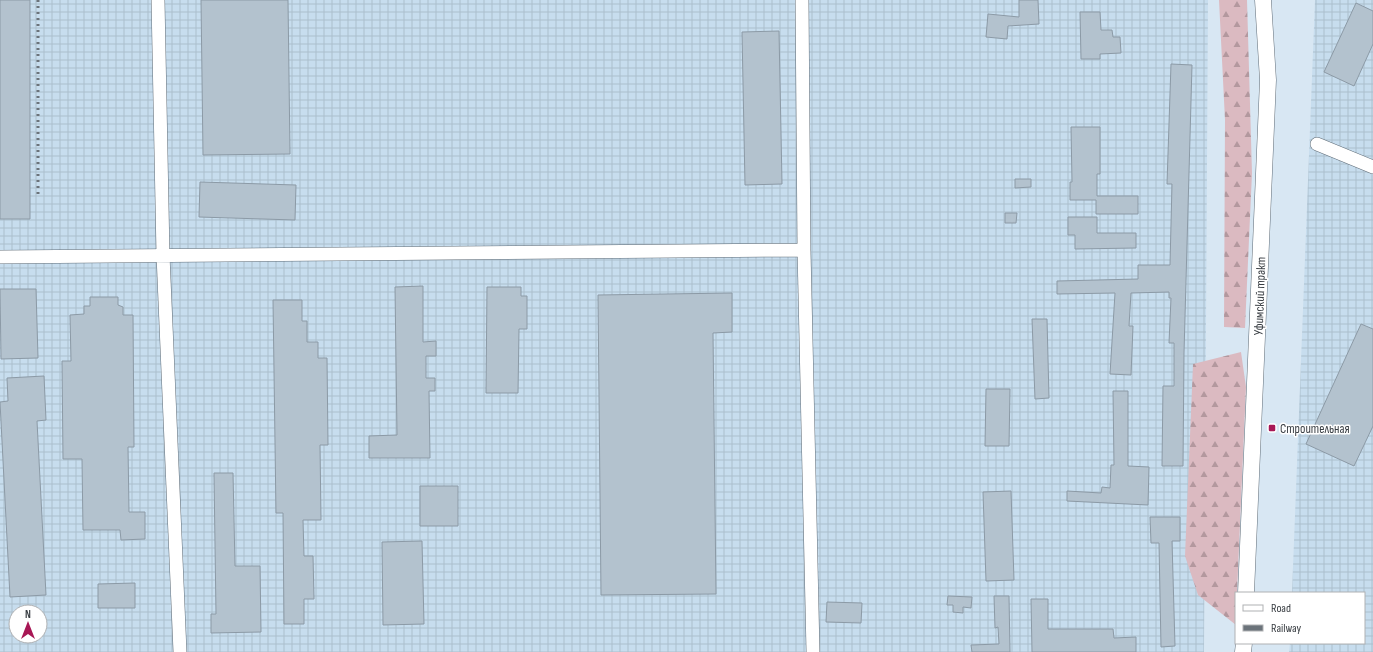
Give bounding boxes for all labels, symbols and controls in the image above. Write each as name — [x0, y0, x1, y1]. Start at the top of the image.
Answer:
street label: Уфимский тракт — [1251, 256, 1269, 336]
place label: Строительная — [1280, 421, 1350, 437]
marker: Строительная — [1267, 423, 1277, 433]
legend — [1235, 592, 1365, 644]
text: Road — [1271, 601, 1291, 616]
north arrow — [8, 604, 48, 644]
text: N — [25, 608, 31, 621]
text: Railway — [1271, 621, 1302, 636]

